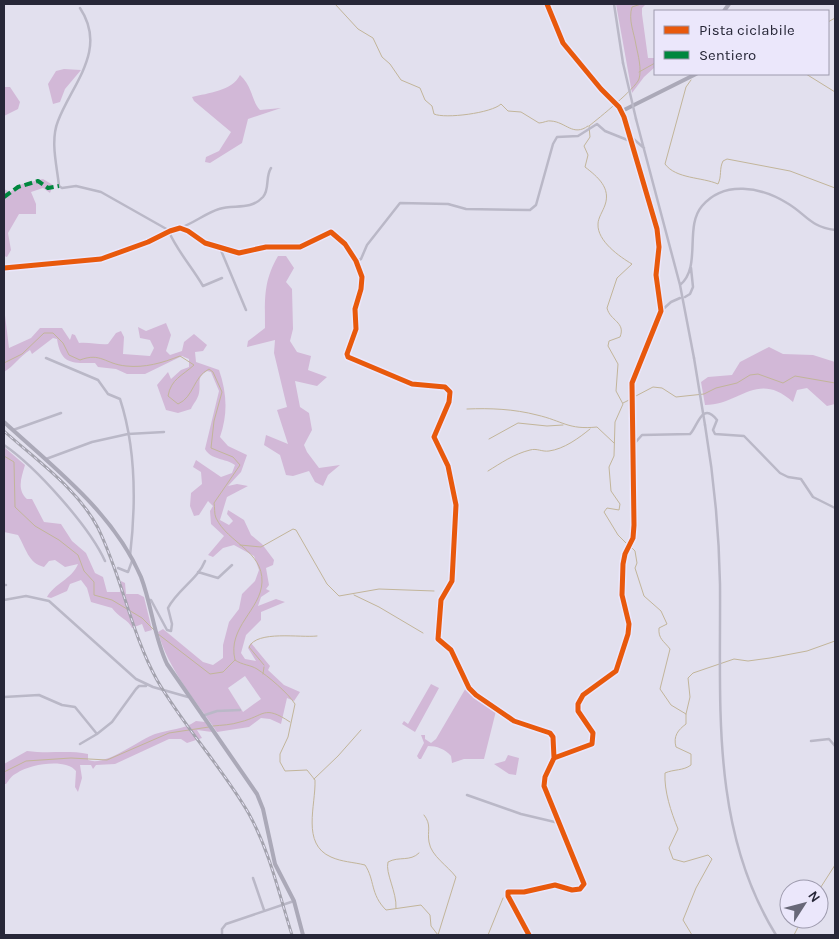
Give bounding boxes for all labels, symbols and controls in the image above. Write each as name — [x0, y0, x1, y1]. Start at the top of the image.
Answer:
legend — [654, 10, 829, 75]
text: Pista ciclabile — [699, 21, 795, 39]
text: Sentiero — [699, 46, 756, 64]
north arrow — [779, 879, 829, 929]
text: N — [804, 888, 824, 906]

